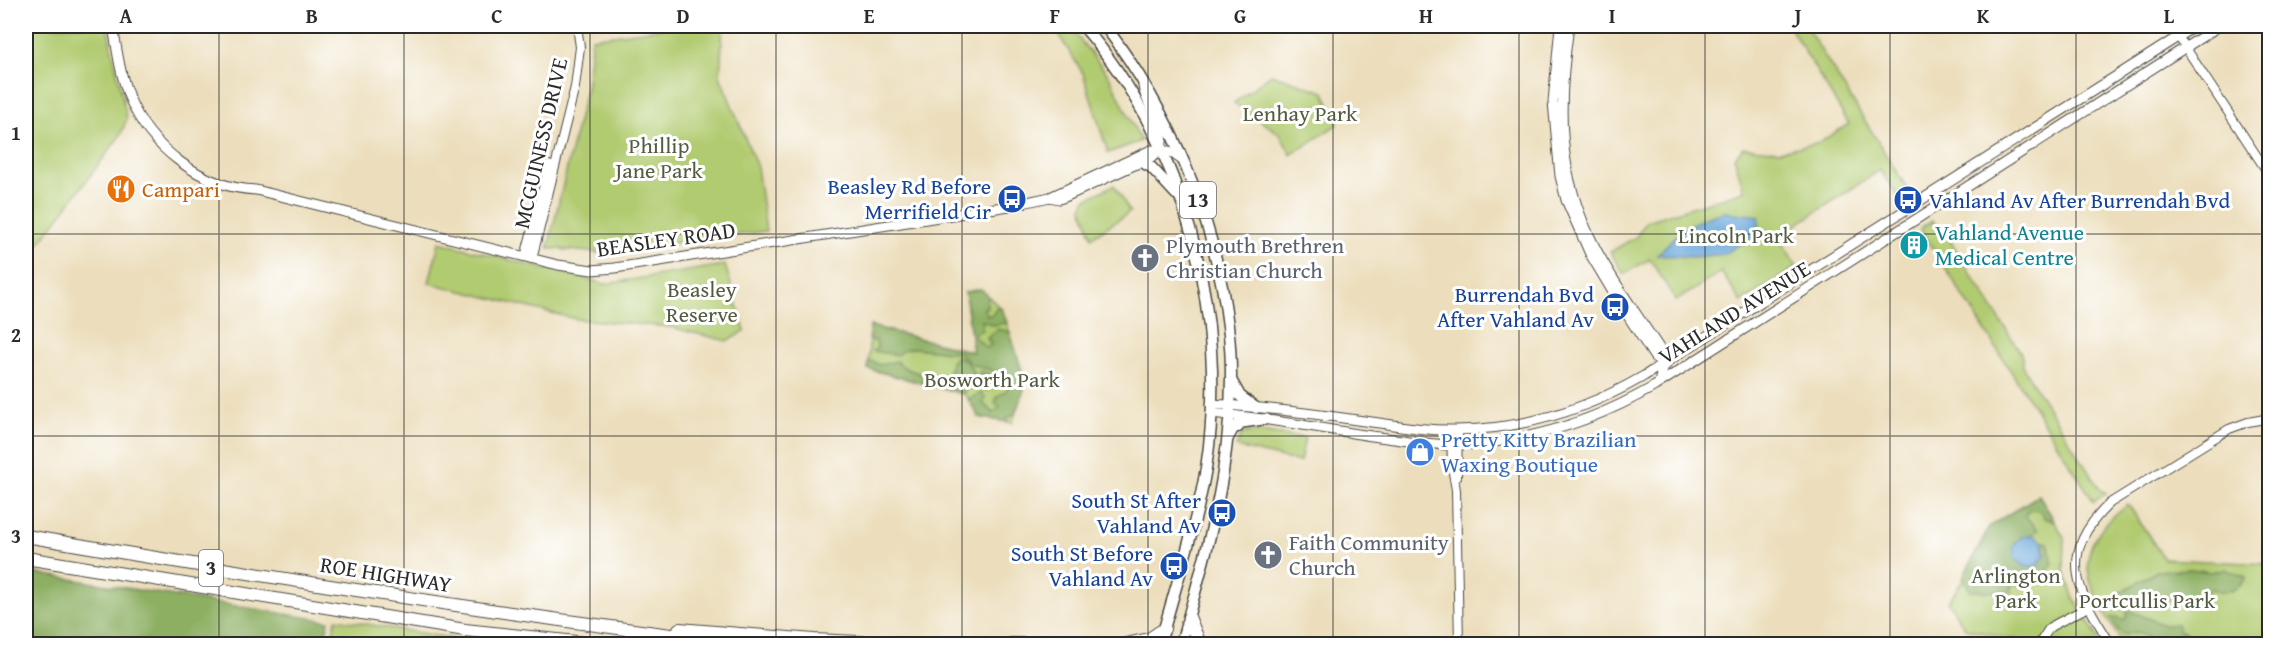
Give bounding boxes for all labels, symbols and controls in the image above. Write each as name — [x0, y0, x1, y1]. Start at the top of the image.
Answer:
text: A — [120, 1, 133, 30]
text: B — [306, 1, 318, 30]
text: C — [491, 1, 503, 30]
text: D — [676, 1, 690, 30]
text: E — [864, 1, 875, 30]
text: F — [1050, 1, 1060, 30]
text: G — [1234, 1, 1246, 30]
text: H — [1419, 1, 1433, 30]
text: I — [1609, 1, 1615, 30]
text: J — [1792, 1, 1802, 30]
text: K — [1977, 1, 1990, 30]
text: L — [2164, 1, 2175, 30]
street label: MCGUINESS DRIVE — [505, 54, 575, 232]
park label: Lenhay Park — [1243, 97, 1358, 129]
text: 1 — [11, 118, 21, 147]
park label: Phillip Jane Park — [612, 129, 703, 186]
place label: Beasley Rd Before Merrifield Cir — [827, 170, 991, 227]
restaurant icon: Campari — [105, 173, 137, 205]
place label: Campari — [142, 173, 220, 205]
road number: 13 — [1180, 182, 1216, 218]
bus stop icon: Beasley Rd Before Merrifield Cir — [996, 183, 1028, 215]
bus stop icon: Vahland Av After Burrendah Bvd — [1892, 184, 1924, 216]
place label: Vahland Av After Burrendah Bvd — [1929, 184, 2230, 216]
street label: BEASLEY ROAD — [595, 213, 737, 265]
place label: Vahland Avenue Medical Centre — [1935, 216, 2084, 273]
park label: Lincoln Park — [1678, 219, 1795, 251]
place label: Plymouth Brethren Christian Church — [1166, 229, 1345, 286]
building icon: Vahland Avenue Medical Centre — [1898, 229, 1930, 261]
church icon: Plymouth Brethren Christian Church — [1129, 242, 1161, 274]
street label: VAHLAND AVENUE — [1652, 252, 1816, 372]
park label: Beasley Reserve — [666, 273, 738, 330]
place label: Burrendah Bvd After Vahland Av — [1437, 278, 1594, 335]
bus stop icon: Burrendah Bvd After Vahland Av — [1599, 291, 1631, 323]
text: 2 — [11, 320, 21, 349]
park label: Bosworth Park — [924, 363, 1061, 395]
place label: Pretty Kitty Brazilian Waxing Boutique — [1441, 423, 1637, 480]
shop icon: Pretty Kitty Brazilian Waxing Boutique — [1404, 436, 1436, 468]
place label: South St After Vahland Av — [1071, 484, 1201, 541]
bus stop icon: South St After Vahland Av — [1206, 497, 1238, 529]
text: 3 — [11, 521, 21, 550]
place label: Faith Community Church — [1289, 526, 1449, 583]
place label: South St Before Vahland Av — [1011, 537, 1153, 594]
church icon: Faith Community Church — [1252, 539, 1284, 571]
street label: ROE HIGHWAY — [318, 548, 454, 600]
road number: 3 — [199, 550, 223, 586]
bus stop icon: South St Before Vahland Av — [1158, 550, 1190, 582]
park label: Arlington Park — [1971, 559, 2061, 616]
park label: Portcullis Park — [2079, 584, 2216, 616]

